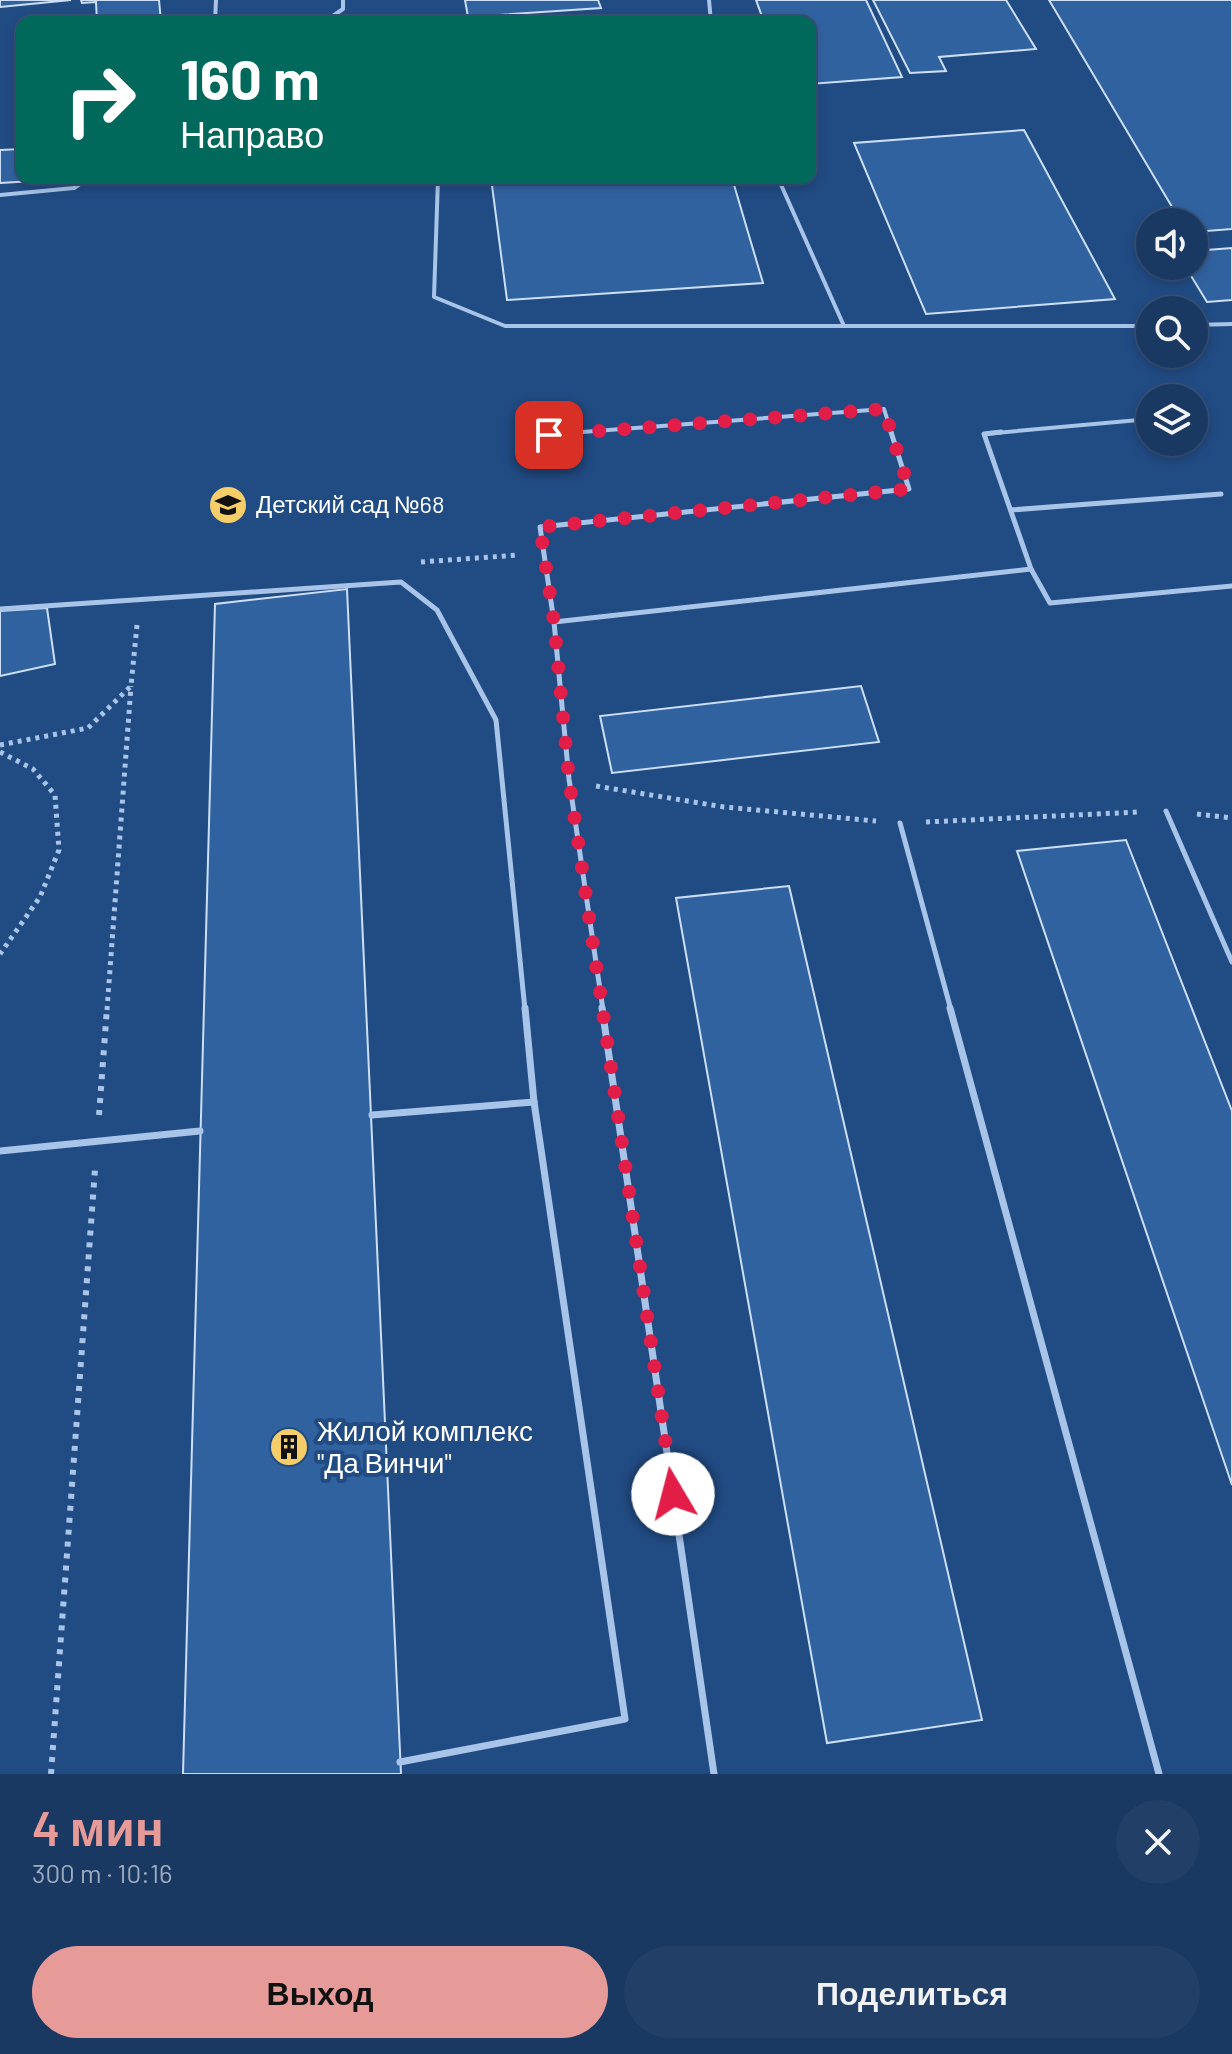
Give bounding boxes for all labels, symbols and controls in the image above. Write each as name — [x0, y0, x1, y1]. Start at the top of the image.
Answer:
text: 160 m — [180, 44, 320, 111]
icon: right — [48, 48, 152, 152]
text: Направо — [180, 112, 324, 155]
map controls — [1136, 208, 1208, 456]
button: sound — [1136, 208, 1208, 280]
button: search — [1136, 296, 1208, 368]
button: layers — [1136, 384, 1208, 456]
pin — [515, 401, 583, 469]
icon: arrive — [527, 413, 571, 457]
school or university icon: Детский сад №68 — [207, 484, 249, 526]
place label: Детский сад №68 — [256, 489, 444, 518]
place label: Жилой комплекс "Да Винчи" — [317, 1413, 533, 1479]
building icon: Жилой комплекс "Да Винчи" — [268, 1426, 310, 1468]
position arrow — [631, 1452, 715, 1536]
text: 4 мин — [32, 1798, 164, 1856]
button: close — [1116, 1800, 1200, 1884]
text: 300 m · 10:16 — [32, 1857, 172, 1888]
button: Выход — [32, 1946, 608, 2038]
button: Поделиться — [624, 1946, 1200, 2038]

